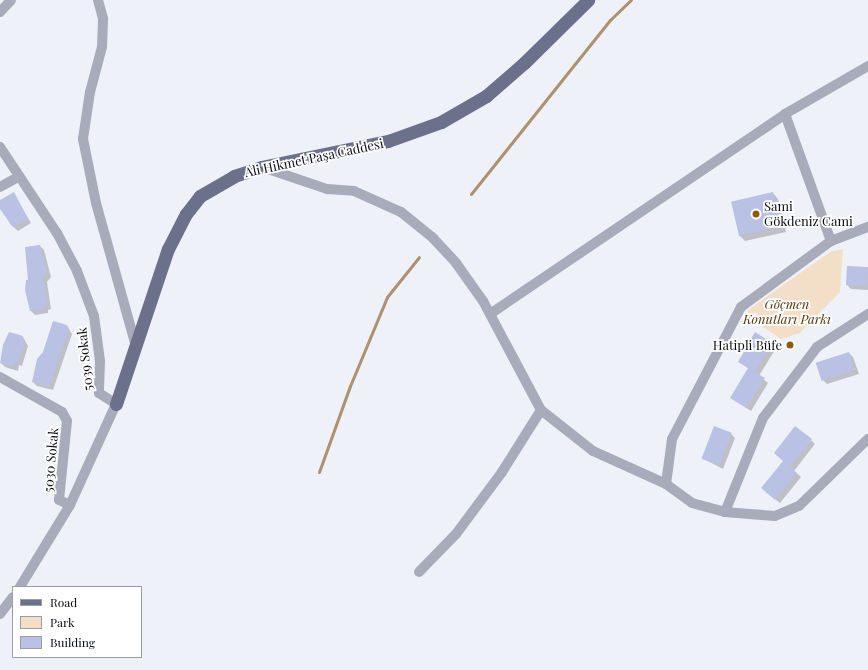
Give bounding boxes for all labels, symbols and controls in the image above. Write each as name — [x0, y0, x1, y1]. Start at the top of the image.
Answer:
street label: Ali Hikmet Paşa Caddesi — [243, 136, 385, 180]
place label: Sami Gökdeniz Cami — [764, 199, 853, 230]
marker: Sami Gökdeniz Cami — [751, 209, 761, 219]
park label: Göçmen Konutları Parkı — [743, 297, 831, 328]
street label: 5039 Sokak — [74, 327, 96, 391]
place label: Hatipli Büfe — [713, 337, 782, 353]
marker: Hatipli Büfe — [785, 340, 795, 350]
street label: 5030 Sokak — [40, 427, 62, 493]
legend — [12, 586, 142, 658]
text: Road — [50, 594, 77, 610]
text: Park — [50, 614, 75, 630]
text: Building — [50, 634, 95, 650]

